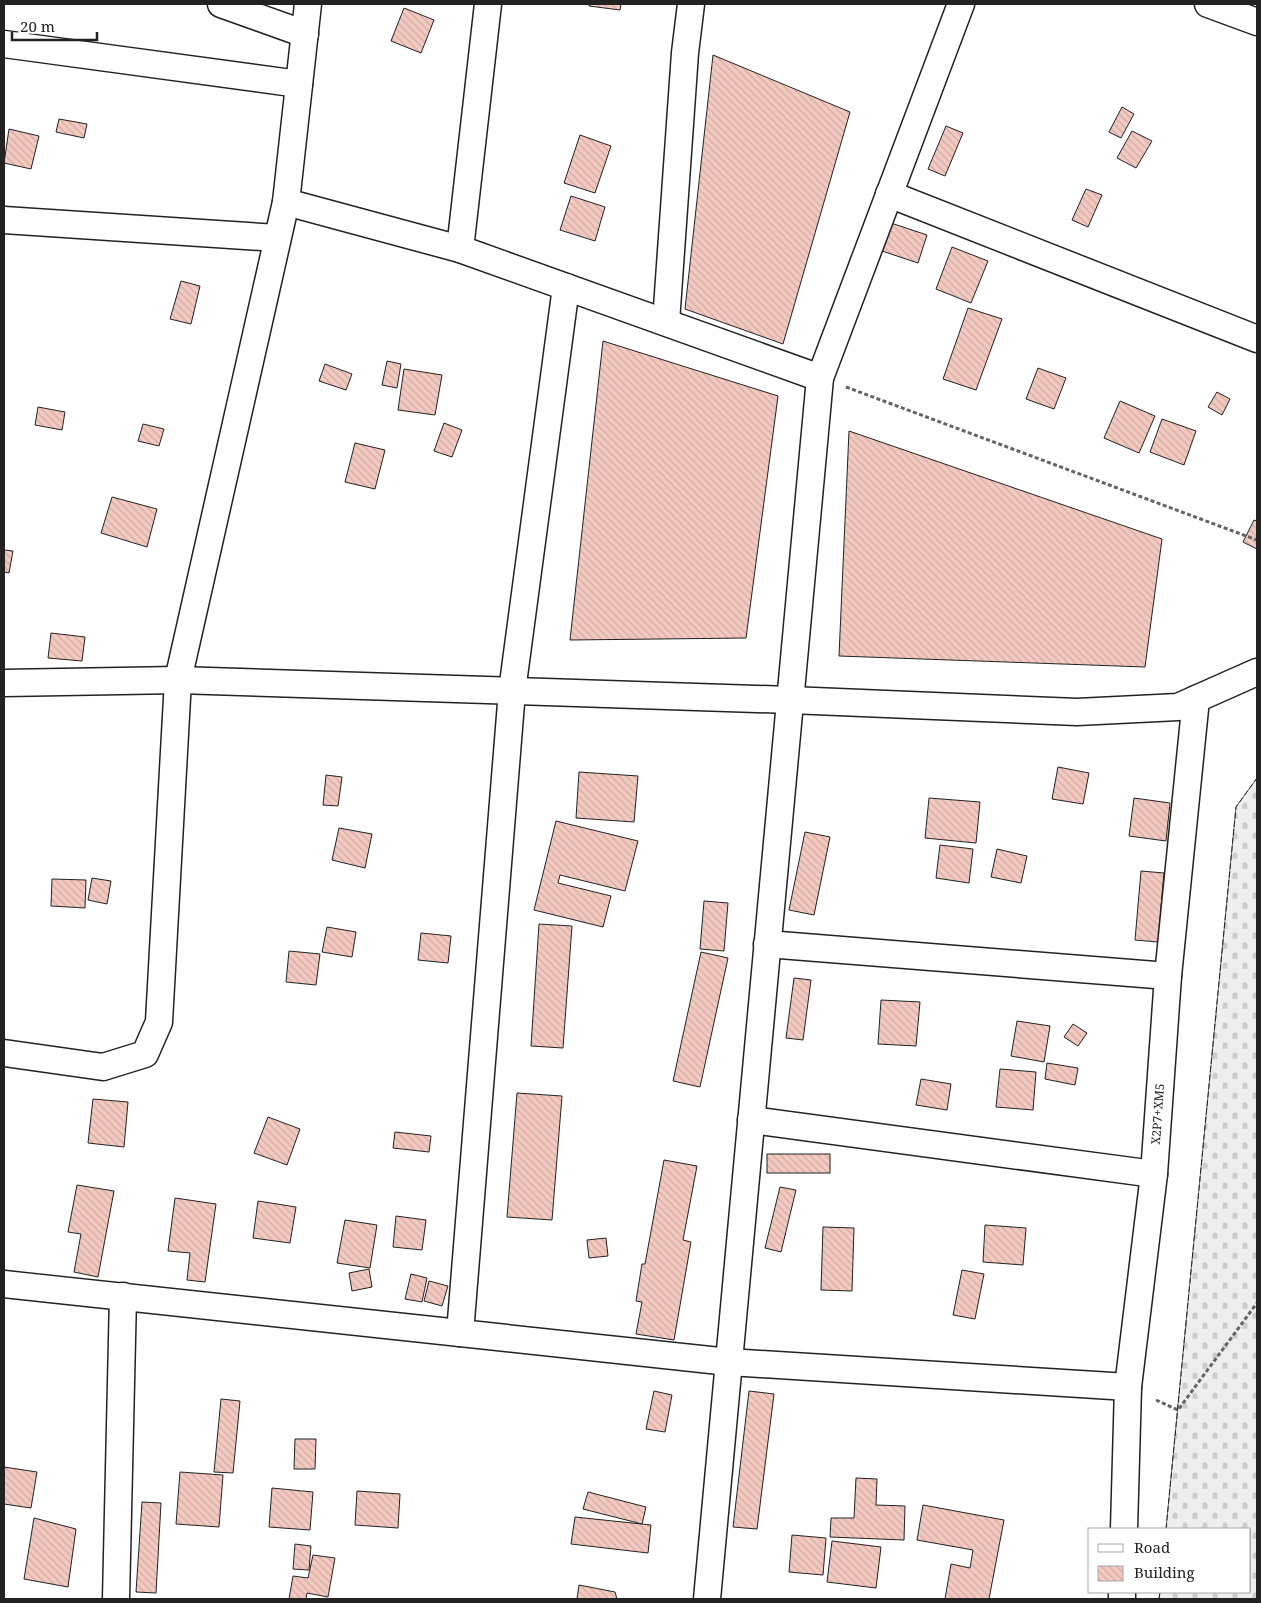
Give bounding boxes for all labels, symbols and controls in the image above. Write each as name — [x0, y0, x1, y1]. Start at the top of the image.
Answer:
scale bar — [12, 10, 98, 42]
text: 20 m — [20, 16, 55, 36]
street label: X2P7+XM5 — [1147, 1083, 1168, 1145]
legend — [1088, 1528, 1251, 1593]
text: Road — [1134, 1537, 1170, 1557]
text: Building — [1134, 1562, 1195, 1582]

